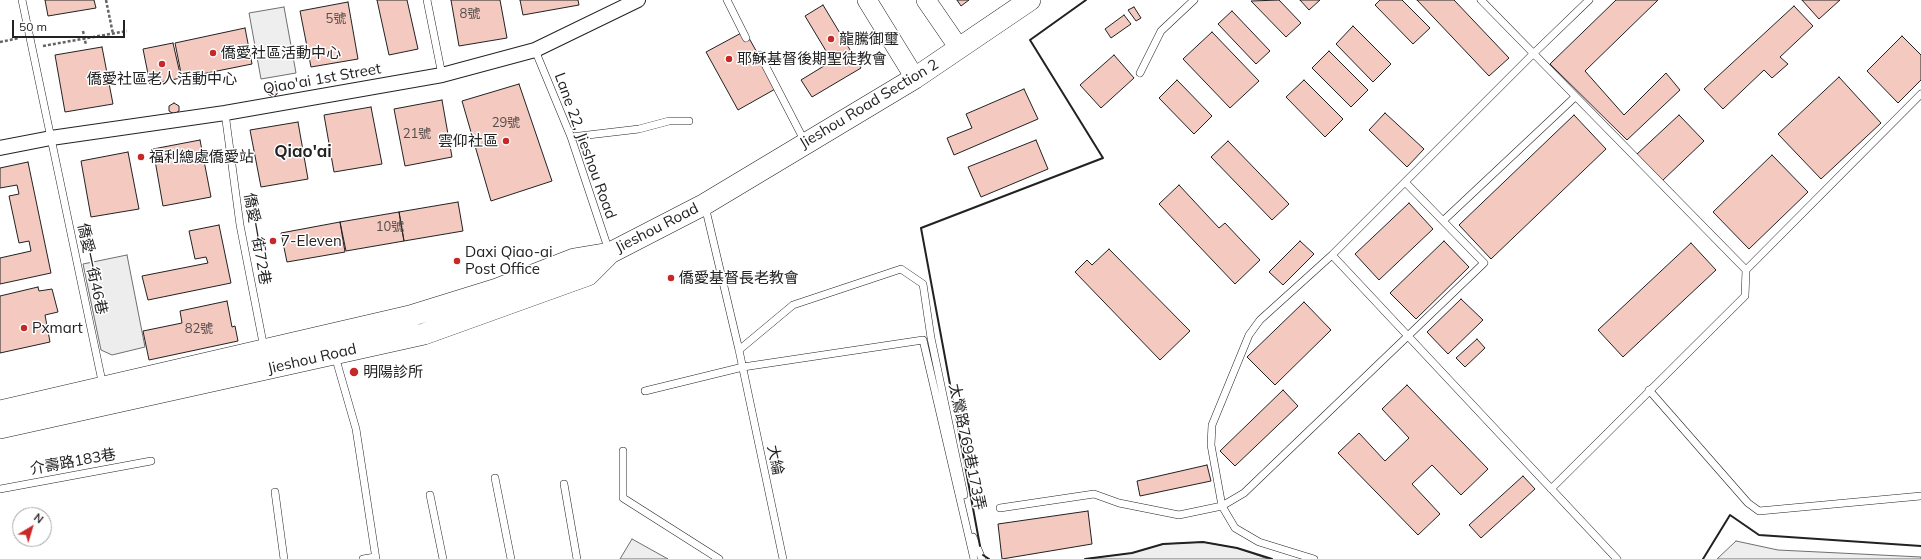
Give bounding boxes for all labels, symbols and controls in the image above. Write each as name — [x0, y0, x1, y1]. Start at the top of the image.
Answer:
house number: 8號 — [460, 6, 480, 22]
house number: 5號 — [326, 11, 346, 27]
scale bar — [14, 12, 127, 38]
text: 50 m — [19, 19, 47, 34]
place label: 龍騰御璽 — [839, 30, 899, 48]
marker: 龍騰御璽 — [826, 34, 836, 44]
place label: 僑愛社區活動中心 — [221, 44, 341, 62]
marker: 僑愛社區活動中心 — [208, 48, 218, 58]
place label: 耶穌基督後期聖徒教會 — [737, 50, 887, 68]
marker: 耶穌基督後期聖徒教會 — [724, 54, 734, 64]
street label: Jieshou Road Section 2 — [796, 55, 942, 153]
marker: 僑愛社區老人活動中心 — [157, 59, 167, 69]
street label: Qiao'ai 1st Street — [262, 60, 382, 98]
place label: 僑愛社區老人活動中心 — [87, 70, 237, 88]
street label: Lane 22, Jieshou Road — [550, 70, 620, 222]
house number: 29號 — [492, 115, 520, 131]
house number: 21號 — [403, 126, 431, 142]
place label: 雲仰社區 — [438, 132, 498, 150]
marker: 雲仰社區 — [501, 136, 511, 146]
district label: Qiao'ai — [274, 142, 332, 162]
place label: 福利總處僑愛站 — [149, 148, 254, 166]
marker: 福利總處僑愛站 — [136, 152, 146, 162]
street label: 僑愛一街72巷 — [240, 192, 274, 286]
street label: Jieshou Road — [612, 199, 702, 257]
house number: 10號 — [376, 219, 404, 235]
street label: 僑愛一街46巷 — [74, 222, 110, 316]
place label: 7-Eleven — [281, 232, 342, 250]
marker: 7-Eleven — [268, 236, 278, 246]
place label: Daxi Qiao-ai Post Office — [465, 243, 553, 278]
marker: Daxi Qiao-ai Post Office — [452, 256, 462, 266]
place label: 僑愛基督長老教會 — [679, 269, 799, 287]
marker: 僑愛基督長老教會 — [666, 273, 676, 283]
place label: Pxmart — [32, 319, 83, 337]
house number: 82號 — [185, 321, 213, 337]
marker: Pxmart — [19, 323, 29, 333]
street label: Jieshou Road — [266, 340, 358, 378]
place label: 明陽診所 — [363, 363, 423, 381]
marker: 明陽診所 — [348, 366, 360, 378]
street label: 大鶯路769巷173弄 — [945, 382, 989, 512]
street label: 大綸 — [763, 443, 787, 477]
street label: 介壽路183巷 — [29, 446, 117, 478]
north arrow — [12, 507, 52, 547]
text: N — [31, 510, 46, 526]

